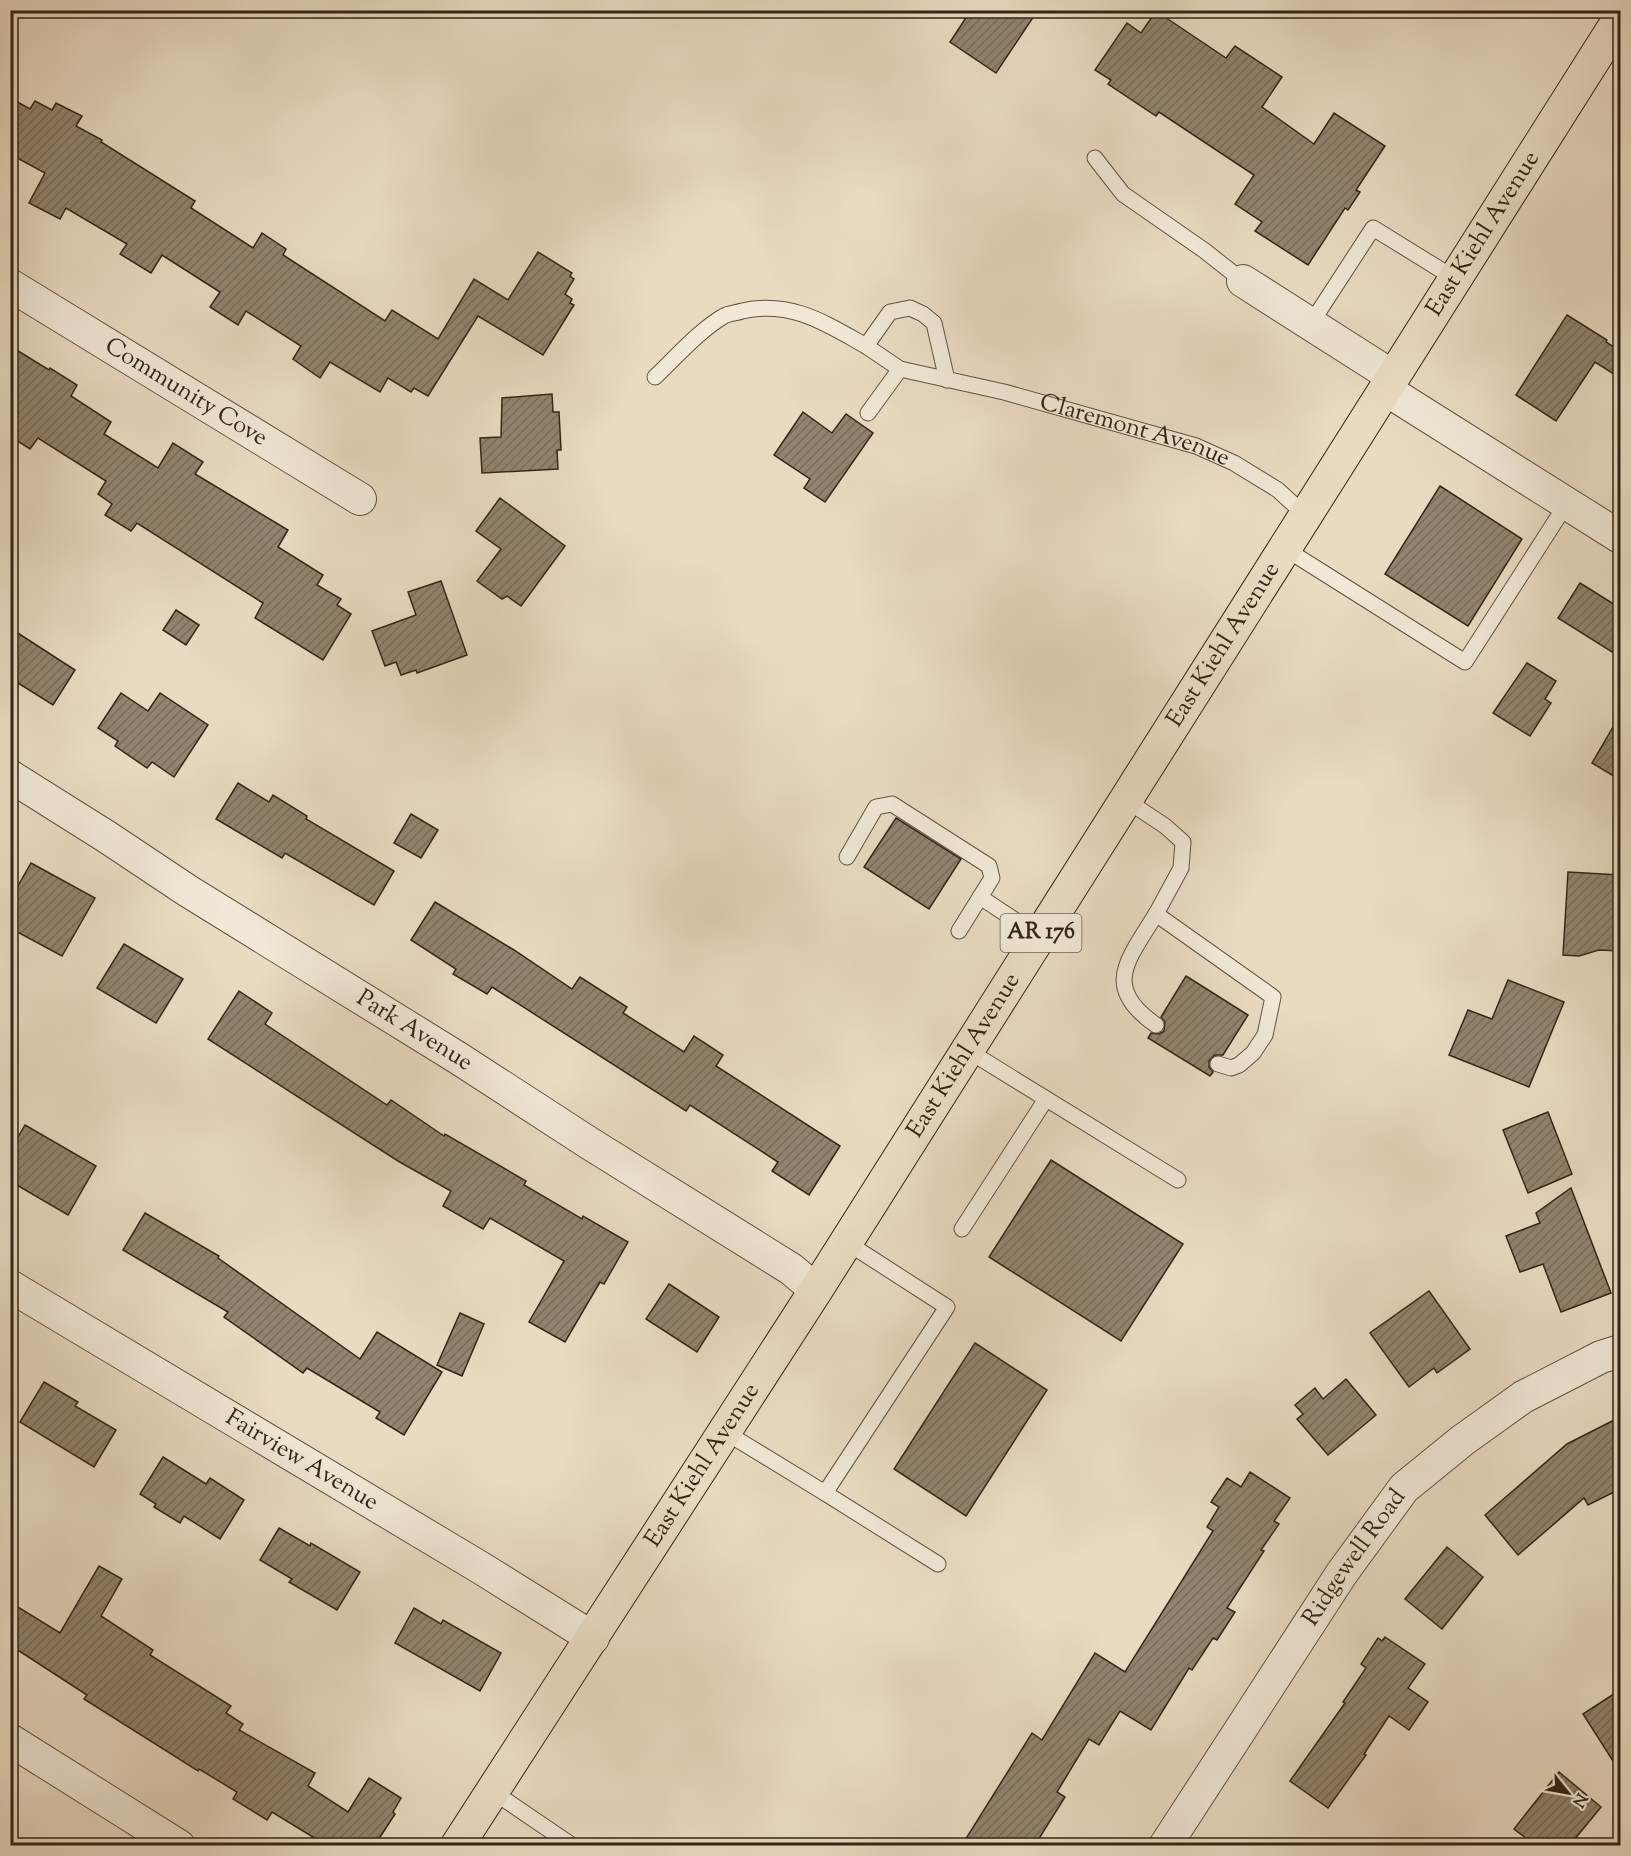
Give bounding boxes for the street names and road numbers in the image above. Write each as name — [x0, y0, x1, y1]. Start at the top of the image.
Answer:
street label: East Kiehl Avenue — [1418, 145, 1548, 323]
street label: Community Cove — [98, 330, 274, 455]
street label: Claremont Avenue — [1035, 386, 1235, 476]
street label: East Kiehl Avenue — [1159, 556, 1289, 734]
road number: AR 176 — [1000, 914, 1082, 952]
street label: East Kiehl Avenue — [899, 966, 1029, 1145]
street label: Park Avenue — [350, 982, 479, 1080]
street label: East Kiehl Avenue — [637, 1377, 768, 1554]
street label: Fairview Avenue — [219, 1402, 385, 1520]
street label: Ridgewell Road — [1295, 1482, 1415, 1633]

